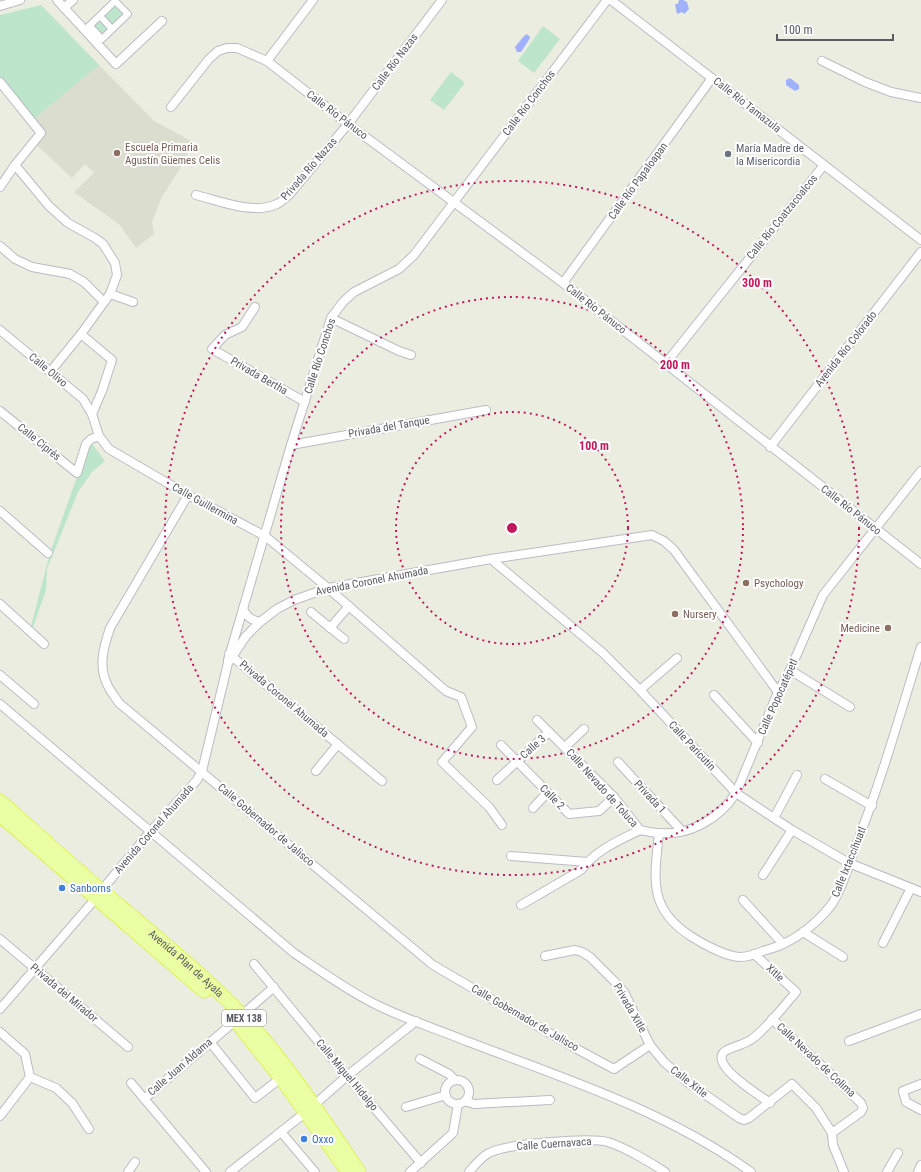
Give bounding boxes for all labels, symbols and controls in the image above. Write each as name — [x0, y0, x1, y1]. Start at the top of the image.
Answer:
scale bar — [777, 16, 893, 42]
text: 100 m — [783, 23, 813, 37]
street label: Calle Río Nazas — [369, 31, 421, 93]
street label: Calle Río Conchos — [500, 68, 558, 138]
street label: Calle Río Tamazula — [711, 75, 783, 135]
street label: Calle Río Pánuco — [304, 88, 371, 143]
street label: Privada Río Nazas — [278, 135, 340, 203]
street label: Calle Río Papaloapan — [606, 140, 670, 222]
place label: Escuela Primaria Agustín Güemes Celis — [125, 141, 220, 167]
place label: María Madre de la Misericordia — [736, 142, 804, 168]
marker: Escuela Primaria Agustín Güemes Celis — [112, 148, 122, 158]
marker: María Madre de la Misericordia — [723, 149, 733, 159]
street label: Calle Río Coatzacoalcos — [744, 172, 820, 262]
text: 300 m — [742, 276, 772, 290]
street label: Calle Río Pánuco — [563, 281, 629, 337]
street label: Avenida Río Colorado — [812, 308, 880, 390]
street label: Calle Río Conchos — [302, 317, 338, 395]
street label: Calle Olivo — [26, 350, 70, 390]
street label: Privada Bertha — [228, 354, 290, 398]
text: 200 m — [660, 358, 690, 372]
street label: Privada del Tanque — [347, 413, 431, 441]
street label: Calle Ciprés — [15, 421, 63, 463]
text: 100 m — [579, 439, 609, 453]
street label: Calle Guillermina — [170, 480, 240, 528]
street label: Calle Río Pánuco — [818, 482, 884, 538]
centre of rings — [505, 521, 519, 535]
street label: Avenida Coronel Ahumada — [315, 564, 429, 598]
place label: Psychology — [754, 577, 804, 590]
marker: Psychology — [741, 578, 751, 588]
place label: Nursery — [683, 608, 717, 621]
marker: Nursery — [670, 609, 680, 619]
place label: Medicine — [840, 622, 880, 635]
marker: Medicine — [883, 623, 893, 633]
street label: Calle Popocatépetl — [755, 657, 801, 737]
street label: Privada Coronel Ahumada — [237, 658, 331, 740]
street label: Calle Paricutín — [666, 719, 718, 773]
street label: Calle 3 — [518, 732, 548, 762]
street label: Calle Nevado de Toluca — [563, 746, 641, 830]
street label: Privada 1 — [631, 778, 669, 816]
street label: Calle Gobernador de Jalisco — [215, 781, 317, 870]
street label: Avenida Coronel Ahumada — [112, 782, 196, 876]
street label: Calle 2 — [537, 782, 567, 812]
street label: Calle Ixtaccíhuatl — [829, 825, 869, 899]
place label: Sanborns — [70, 882, 111, 895]
marker: Sanborns — [57, 883, 67, 893]
street label: Avenida Plan de Ayala — [146, 927, 226, 1000]
street label: Privada del Mirador — [28, 961, 101, 1026]
street label: Xitle — [763, 962, 787, 984]
street label: Privada Xitle — [611, 981, 649, 1035]
street label: Calle Gobernador de Jalisco — [469, 982, 582, 1054]
road number: MEX 138 — [222, 1010, 266, 1026]
street label: Calle Nevado de Colima — [774, 1020, 858, 1100]
street label: Calle Juan Aldama — [145, 1035, 215, 1099]
street label: Calle Miguel Hidalgo — [313, 1037, 381, 1114]
street label: Calle Xitle — [668, 1063, 710, 1101]
place label: Oxxo — [312, 1133, 334, 1146]
marker: Oxxo — [299, 1134, 309, 1144]
street label: Calle Cuernavaca — [516, 1135, 592, 1153]

